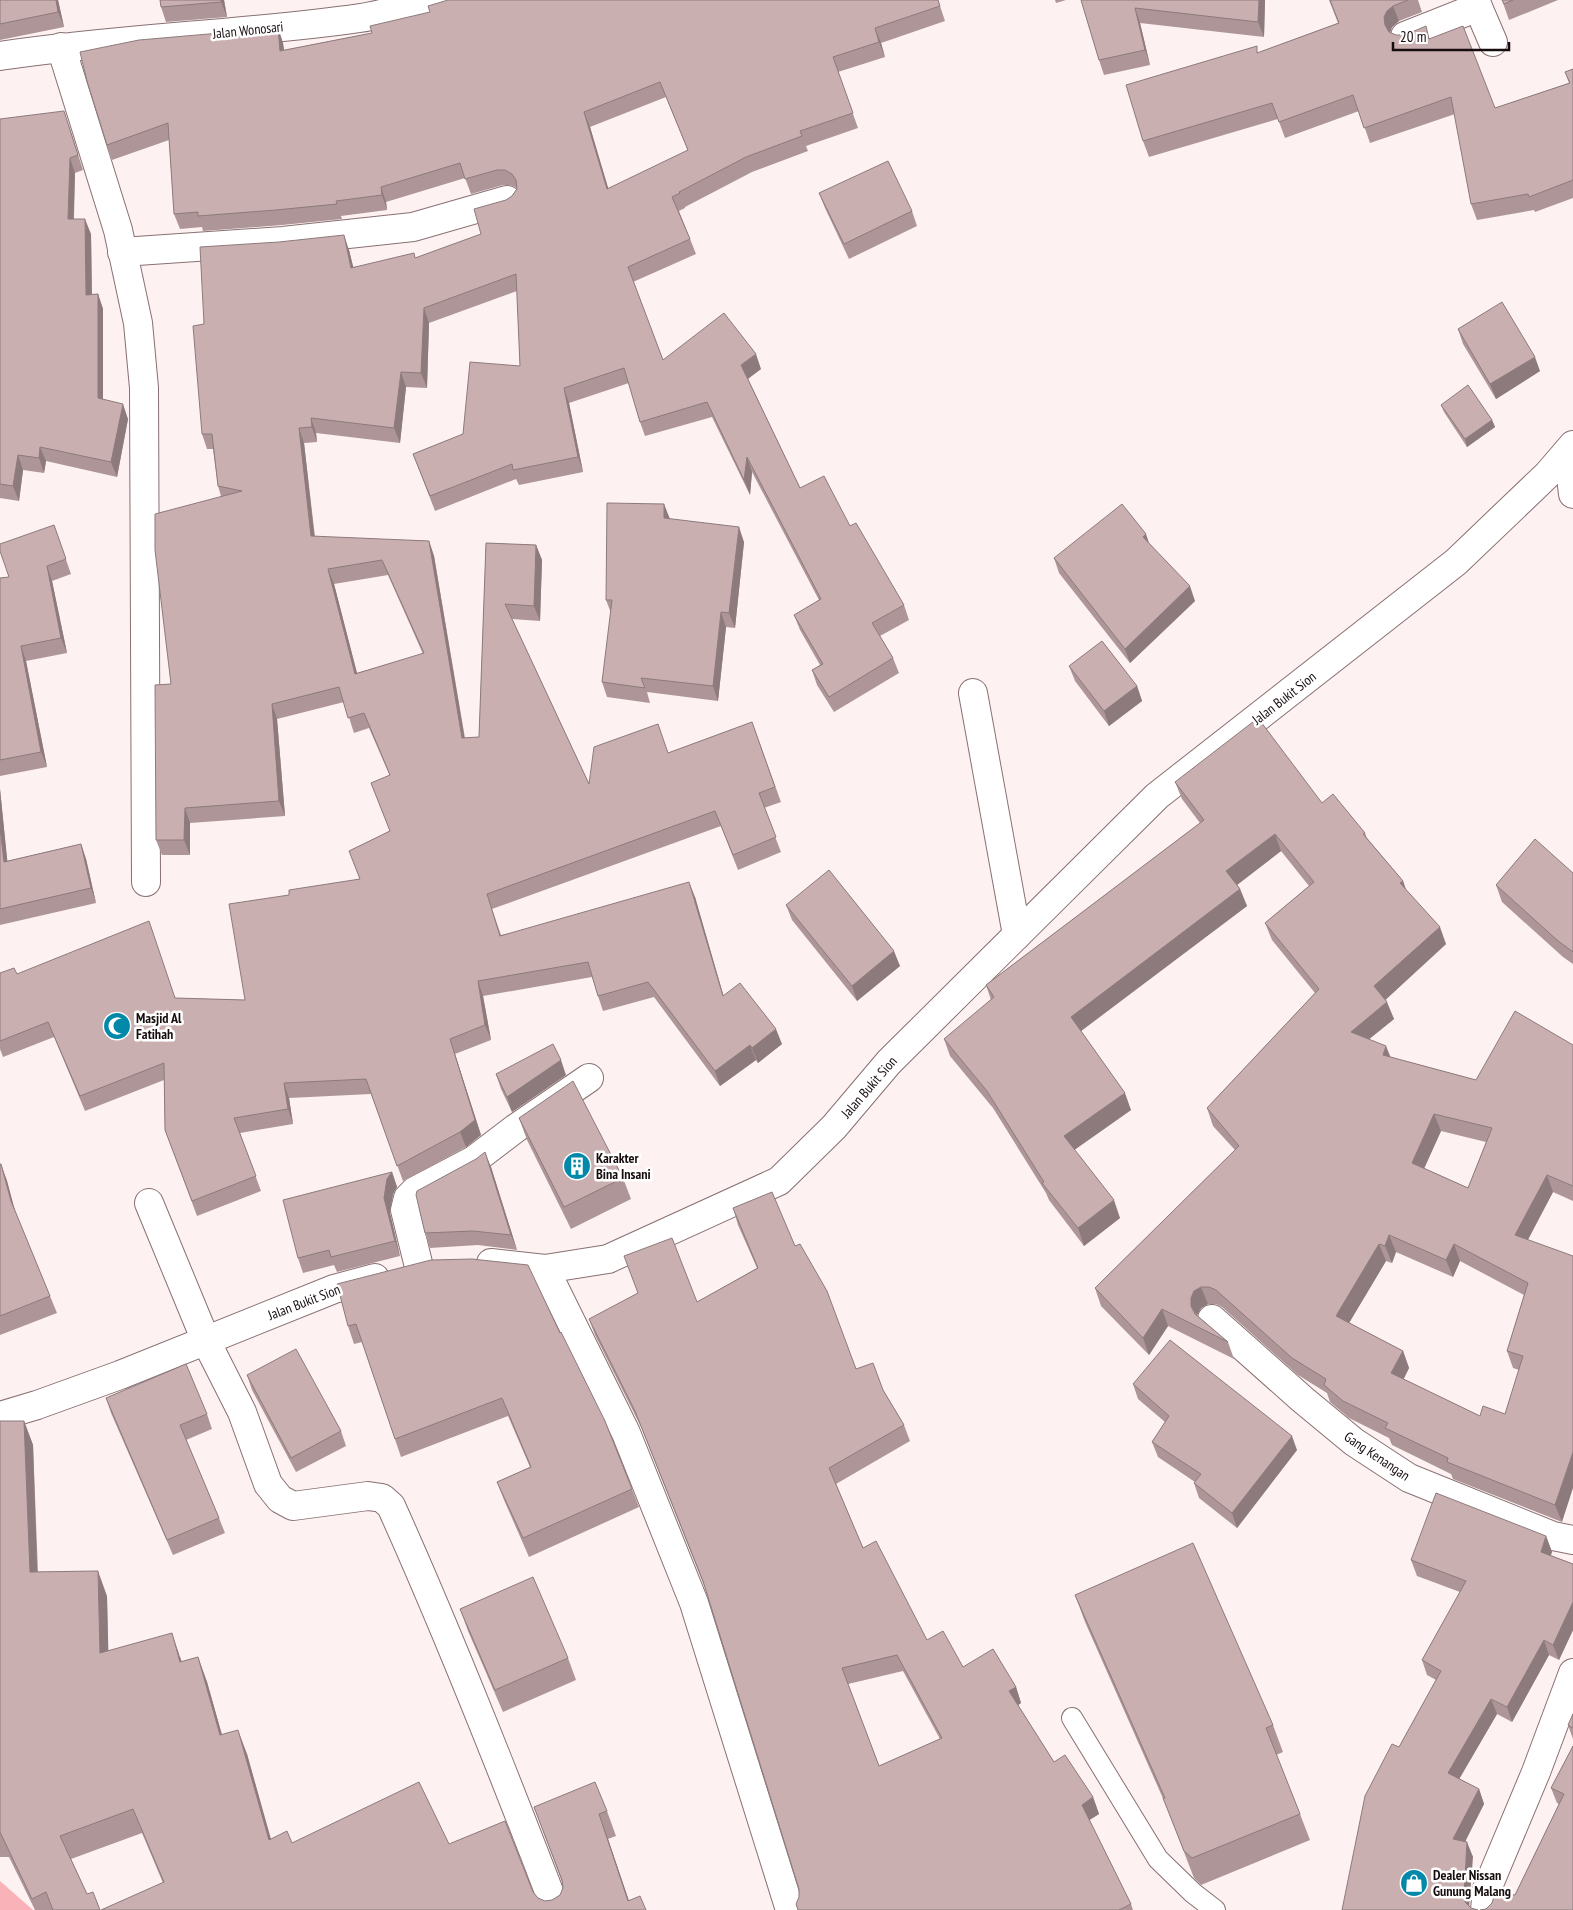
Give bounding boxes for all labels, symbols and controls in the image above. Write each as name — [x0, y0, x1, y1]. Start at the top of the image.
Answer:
street label: Jalan Wonosari — [211, 17, 284, 43]
scale bar — [1393, 20, 1509, 52]
text: 20 m — [1400, 27, 1426, 46]
street label: Jalan Bukit Sion — [1248, 667, 1320, 729]
place label: Masjid Al Fatihah — [136, 1009, 182, 1043]
mosque icon: Masjid Al Fatihah — [102, 1011, 132, 1041]
street label: Jalan Bukit Sion — [837, 1052, 901, 1122]
place label: Karakter Bina Insani — [596, 1149, 651, 1183]
building icon: Karakter Bina Insani — [562, 1151, 592, 1181]
street label: Jalan Bukit Sion — [264, 1280, 343, 1324]
street label: Gang Kenangan — [1341, 1427, 1413, 1485]
place label: Dealer Nissan Gunung Malang — [1433, 1866, 1511, 1900]
shop icon: Dealer Nissan Gunung Malang — [1399, 1868, 1429, 1898]

